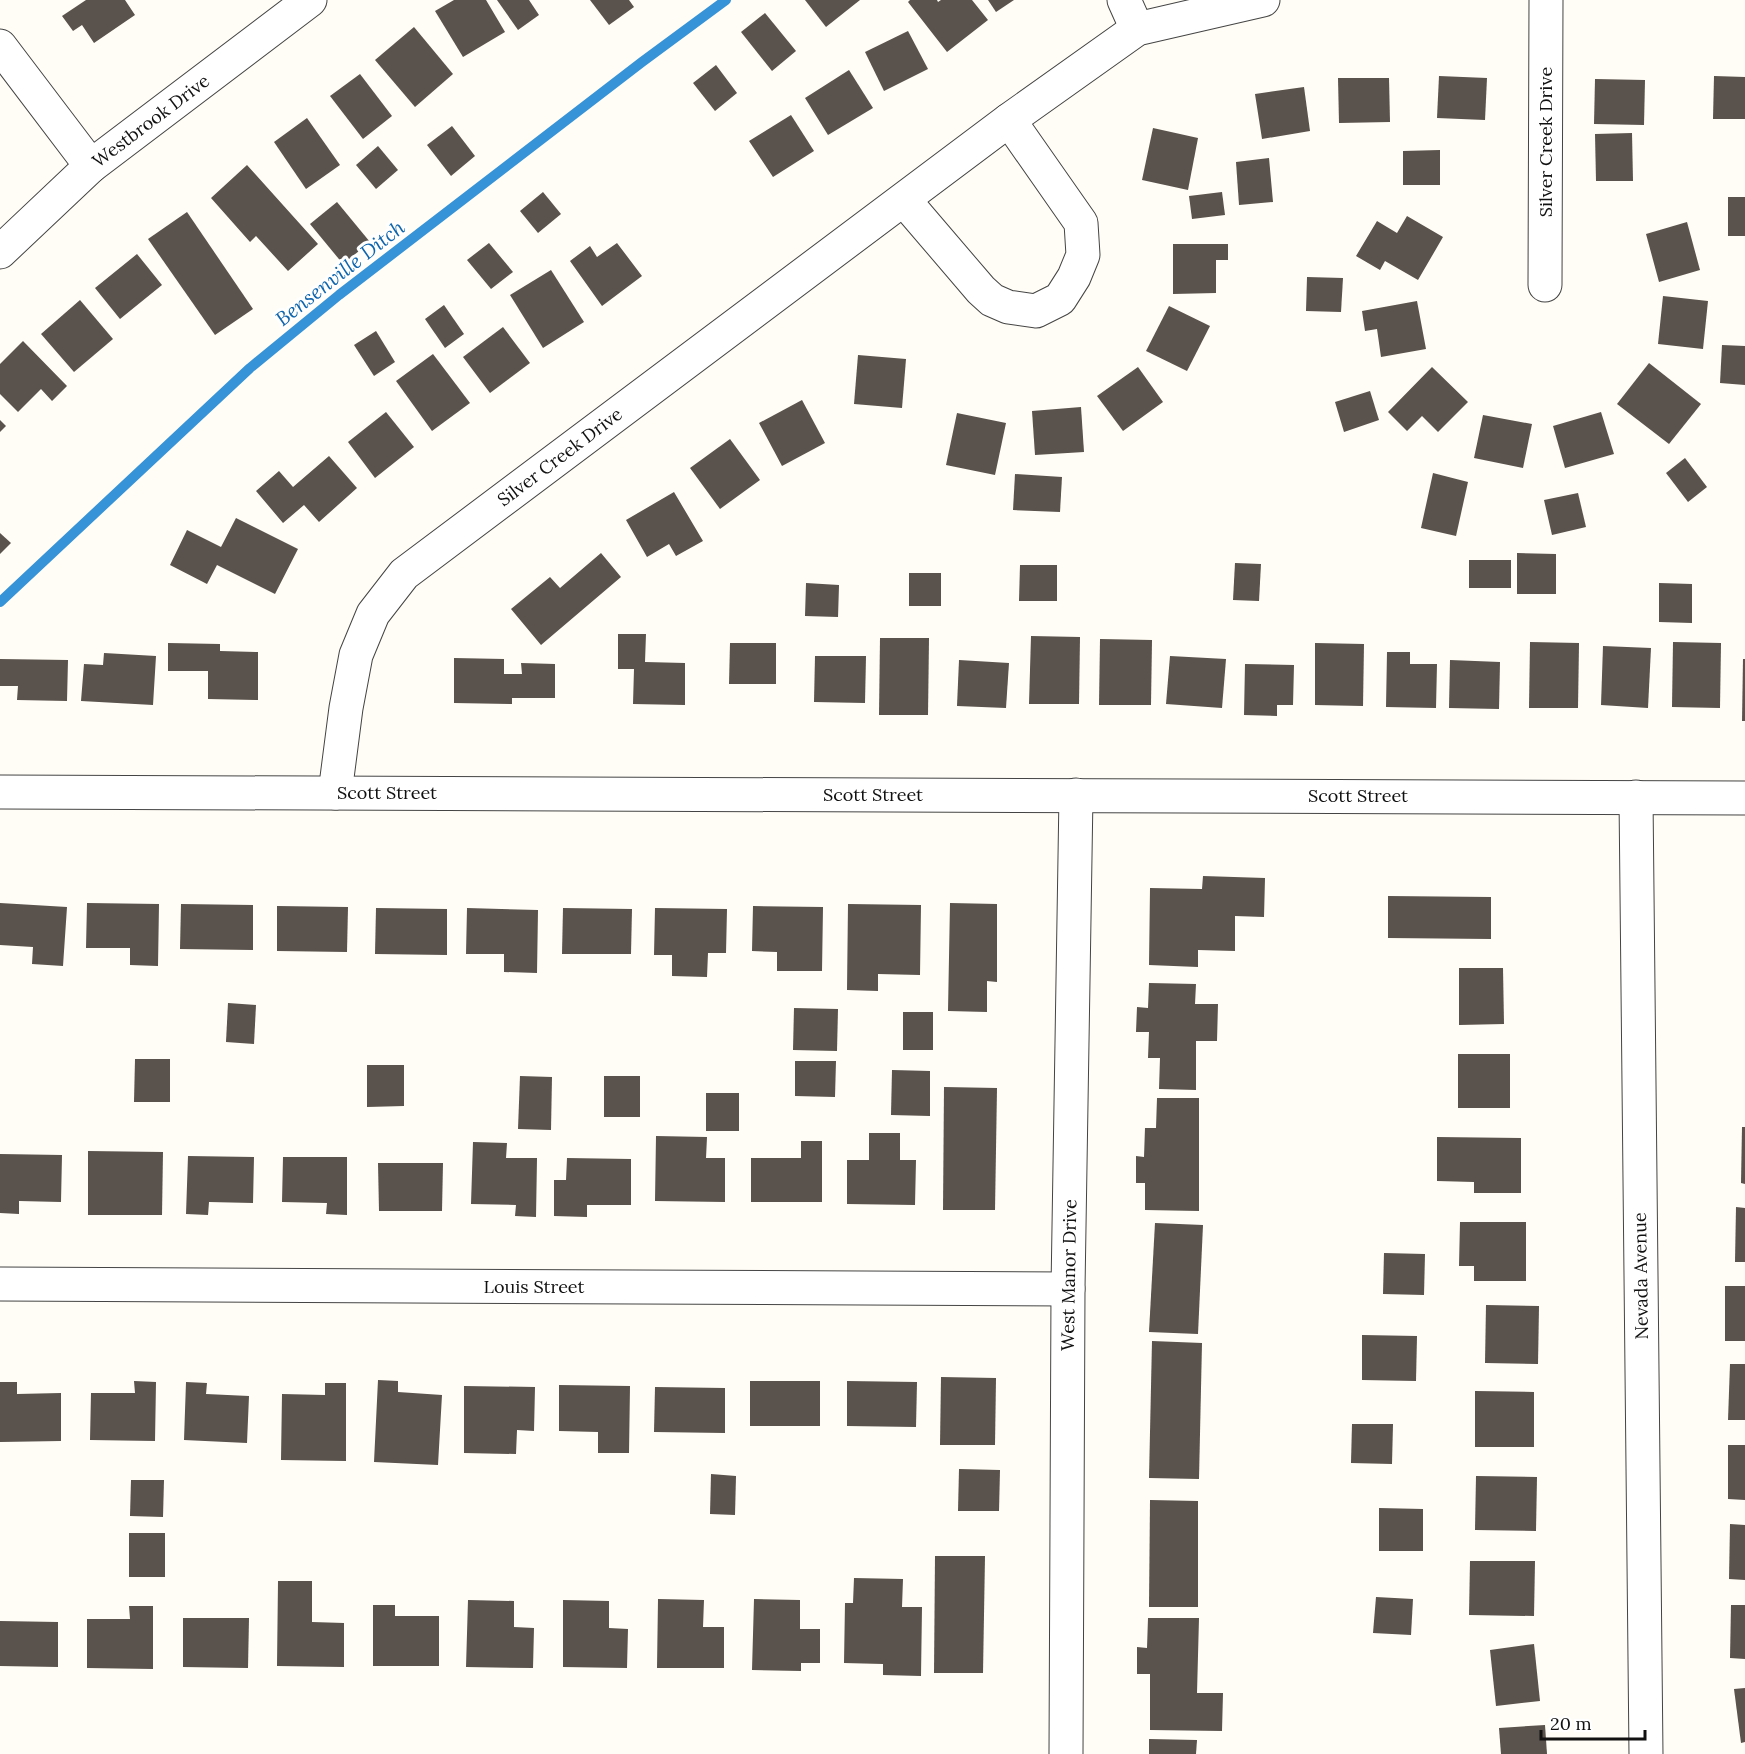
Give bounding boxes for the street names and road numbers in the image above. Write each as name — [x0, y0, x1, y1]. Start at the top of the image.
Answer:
street label: Silver Creek Drive — [1534, 67, 1557, 217]
street label: Westbrook Drive — [88, 69, 214, 172]
street label: Silver Creek Drive — [493, 402, 627, 511]
street label: Scott Street — [337, 781, 437, 804]
street label: Scott Street — [823, 783, 923, 806]
street label: Scott Street — [1308, 784, 1408, 807]
street label: West Manor Drive — [1056, 1199, 1081, 1351]
street label: Nevada Avenue — [1628, 1212, 1653, 1340]
street label: Louis Street — [484, 1275, 584, 1298]

